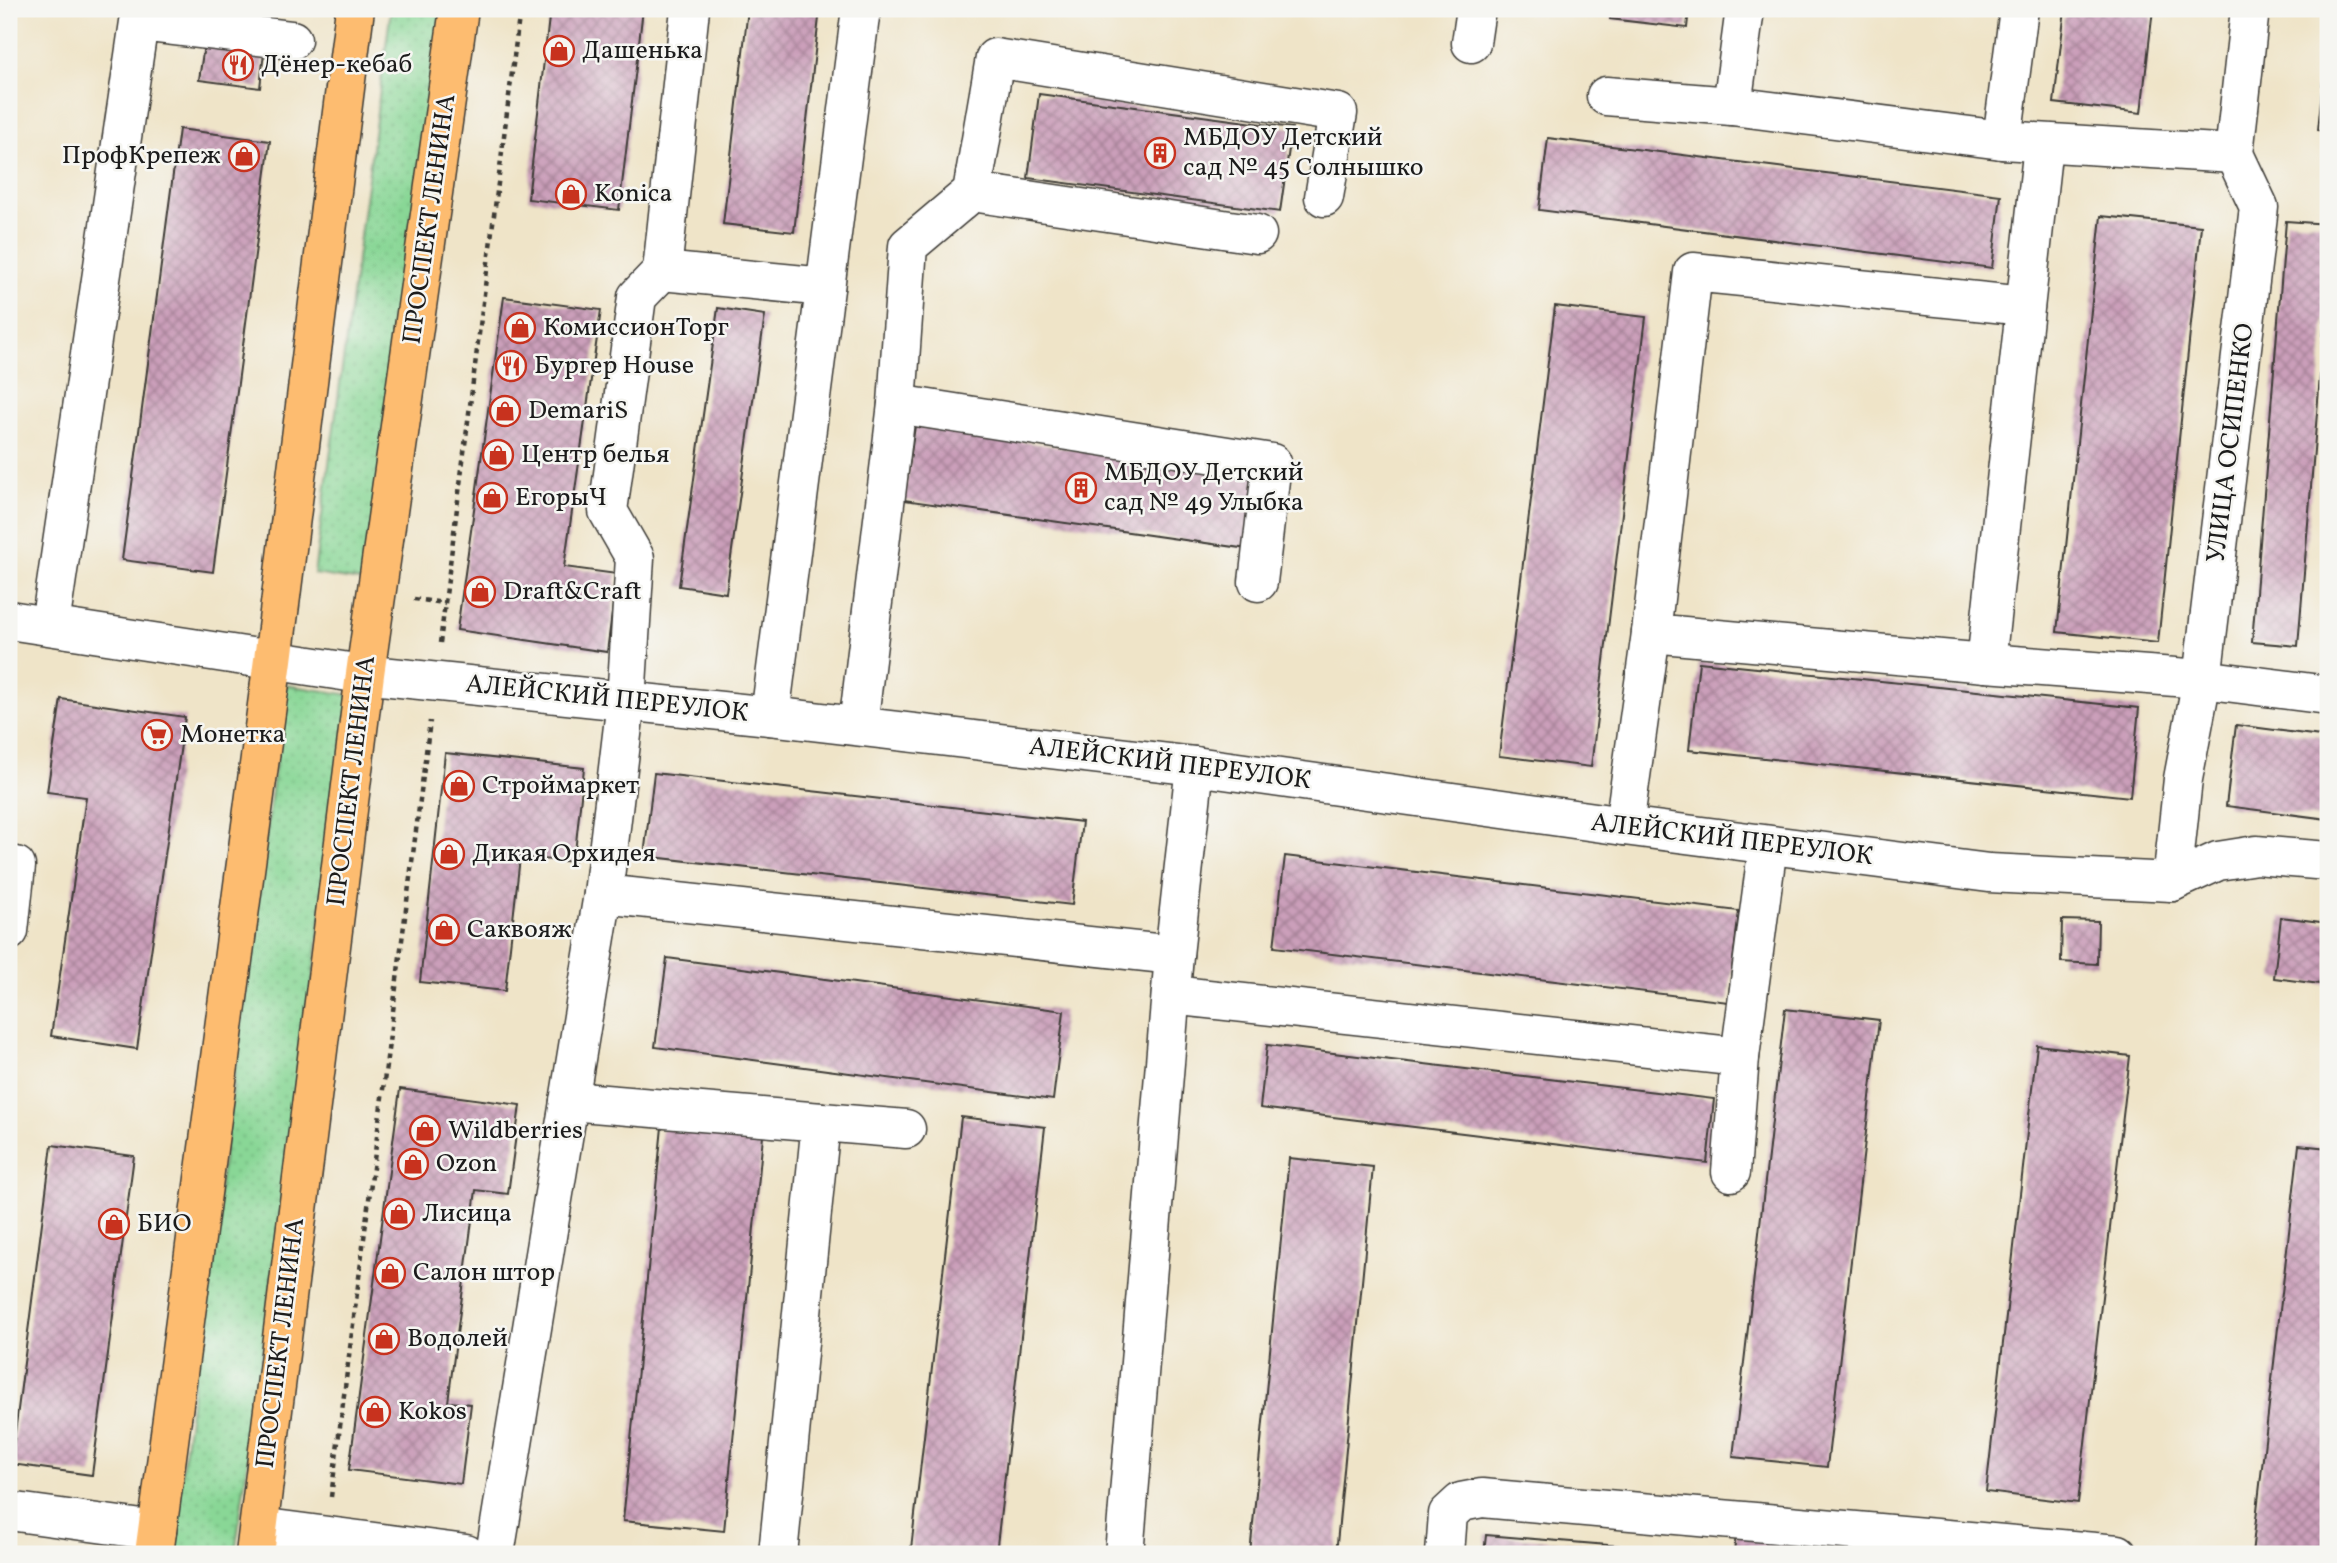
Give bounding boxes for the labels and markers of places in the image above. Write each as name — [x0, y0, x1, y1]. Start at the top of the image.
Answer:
place label: Дашенька — [582, 33, 703, 69]
shop icon: Дашенька — [542, 34, 576, 68]
place label: Дёнер-кебаб — [261, 47, 412, 83]
restaurant icon: Дёнер-кебаб — [221, 48, 255, 82]
place label: МБДОУ Детский сад № 45 Солнышко — [1183, 120, 1424, 186]
building icon: МБДОУ Детский сад № 45 Солнышко — [1143, 136, 1177, 170]
place label: ПрофКрепеж — [62, 138, 221, 174]
shop icon: ПрофКрепеж — [227, 139, 261, 173]
place label: Konica — [594, 176, 672, 212]
shop icon: Konica — [554, 177, 588, 211]
place label: КомиссионТорг — [543, 310, 729, 346]
shop icon: КомиссионТорг — [503, 311, 537, 345]
place label: Бургер House — [534, 348, 694, 384]
restaurant icon: Бургер House — [494, 349, 528, 383]
place label: DemariS — [528, 393, 628, 429]
shop icon: DemariS — [488, 394, 522, 428]
place label: Центр белья — [521, 437, 670, 473]
shop icon: Центр белья — [481, 438, 515, 472]
place label: МБДОУ Детский сад № 49 Улыбка — [1104, 455, 1304, 521]
building icon: МБДОУ Детский сад № 49 Улыбка — [1064, 471, 1098, 505]
place label: ЕгорыЧ — [515, 480, 607, 516]
shop icon: ЕгорыЧ — [475, 481, 509, 515]
place label: Draft&Craft — [503, 574, 642, 610]
shop icon: Draft&Craft — [463, 575, 497, 609]
place label: Монетка — [180, 717, 285, 753]
supermarket icon: Монетка — [140, 718, 174, 752]
place label: Строймаркет — [482, 768, 639, 804]
shop icon: Строймаркет — [442, 769, 476, 803]
place label: Дикая Орхидея — [472, 836, 656, 872]
shop icon: Дикая Орхидея — [432, 837, 466, 871]
place label: Саквояж — [467, 912, 572, 948]
shop icon: Саквояж — [427, 913, 461, 947]
place label: Wildberries — [448, 1113, 583, 1149]
shop icon: Wildberries — [408, 1114, 442, 1148]
place label: Ozon — [436, 1146, 497, 1182]
shop icon: Ozon — [396, 1147, 430, 1181]
place label: Лисица — [422, 1196, 512, 1232]
shop icon: Лисица — [382, 1197, 416, 1231]
place label: БИО — [137, 1206, 192, 1242]
shop icon: БИО — [97, 1207, 131, 1241]
place label: Салон штор — [413, 1255, 555, 1291]
shop icon: Салон штор — [373, 1256, 407, 1290]
place label: Водолей — [407, 1321, 508, 1357]
shop icon: Водолей — [367, 1322, 401, 1356]
place label: Kokos — [398, 1394, 467, 1430]
shop icon: Kokos — [358, 1395, 392, 1429]

